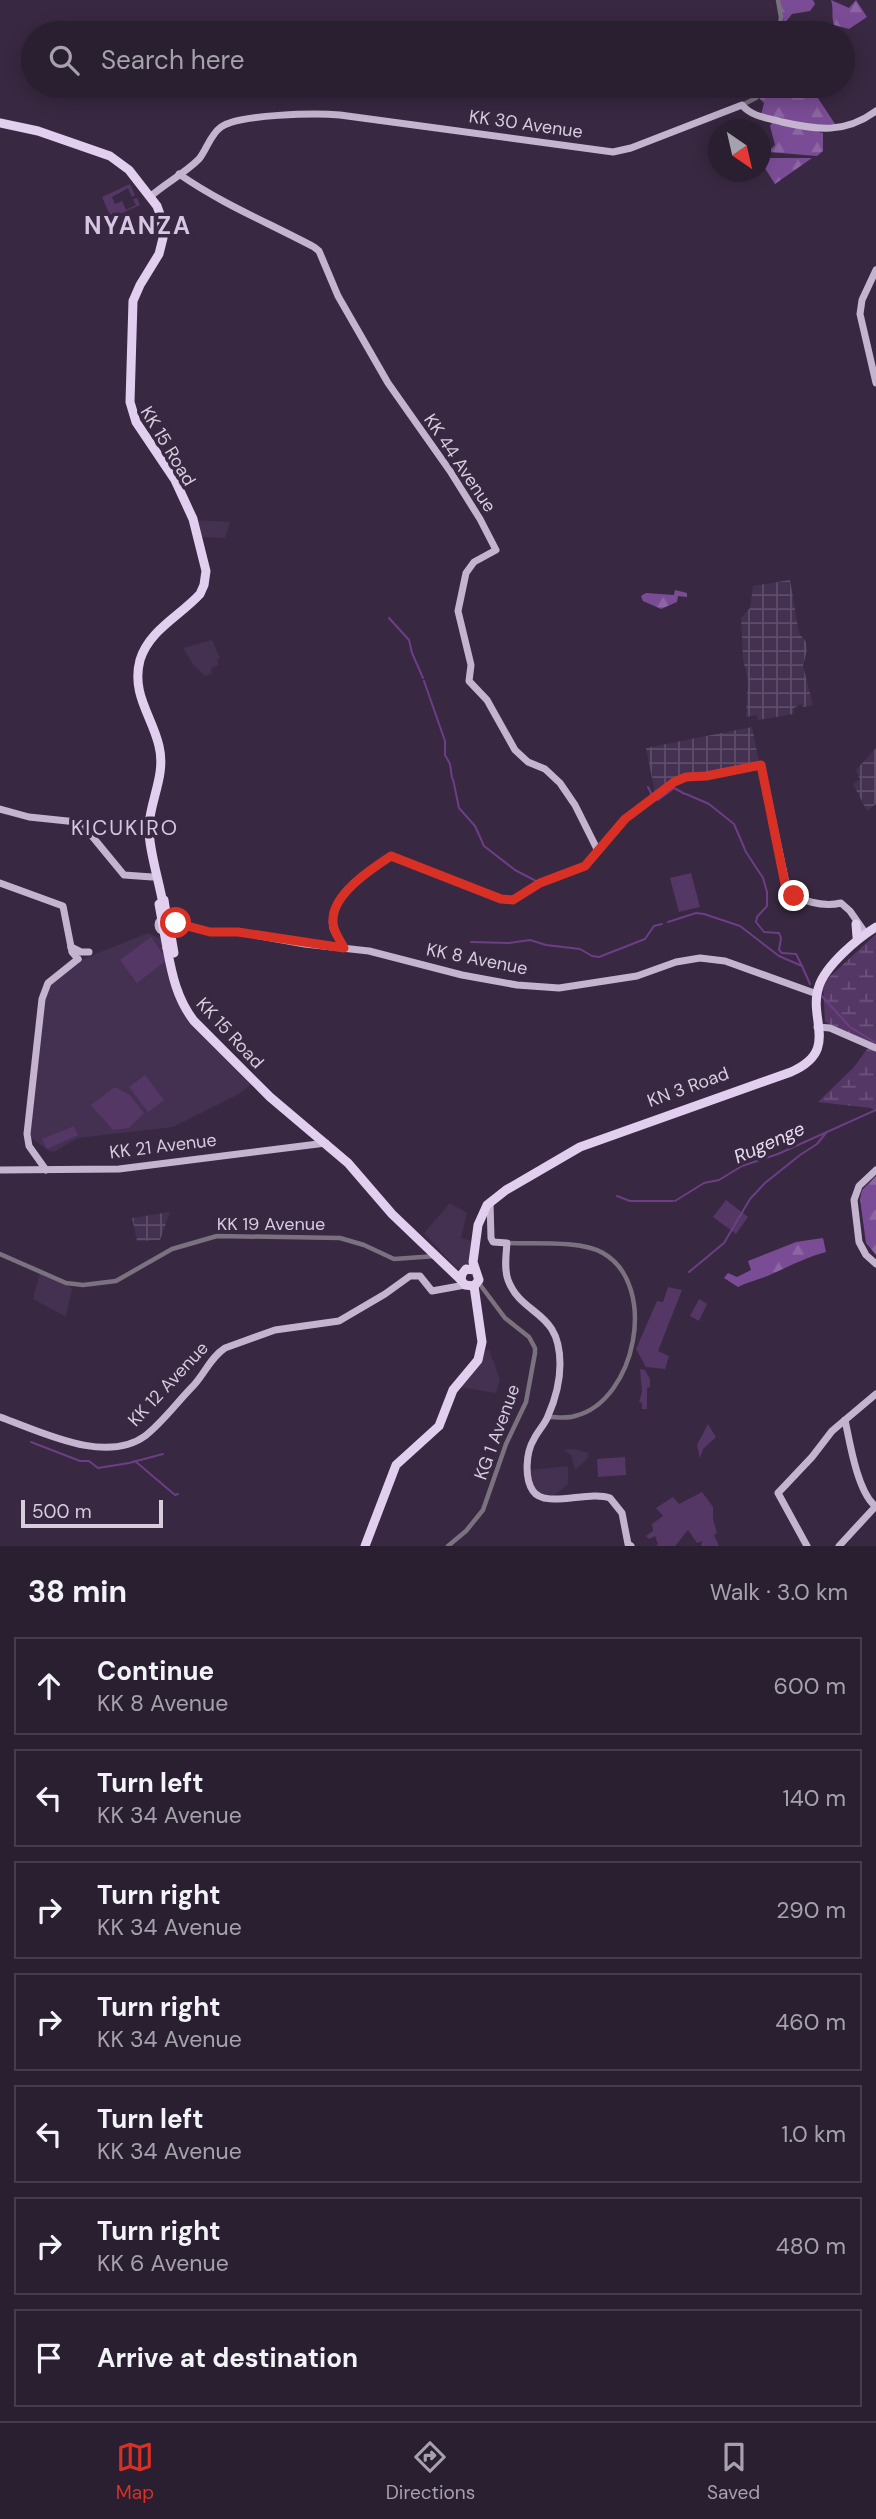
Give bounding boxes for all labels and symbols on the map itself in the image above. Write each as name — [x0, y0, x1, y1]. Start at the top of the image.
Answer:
street label: KK 30 Avenue — [468, 104, 584, 144]
north arrow — [708, 119, 771, 182]
district label: NYANZA — [84, 210, 192, 241]
street label: KK 15 Road — [135, 402, 201, 490]
street label: KK 44 Avenue — [418, 409, 502, 517]
district label: KICUKIRO — [71, 814, 179, 842]
route end — [778, 880, 809, 911]
route start — [160, 907, 191, 938]
street label: KK 8 Avenue — [424, 937, 530, 981]
street label: KK 15 Road — [191, 992, 269, 1074]
street label: KN 3 Road — [644, 1061, 732, 1113]
water label: Rugenge — [730, 1116, 809, 1169]
street label: KK 21 Avenue — [108, 1128, 218, 1164]
street label: KK 19 Avenue — [217, 1212, 325, 1236]
street label: KK 12 Avenue — [122, 1336, 214, 1432]
street label: KG 1 Avenue — [469, 1381, 525, 1483]
scale bar — [21, 1497, 163, 1529]

